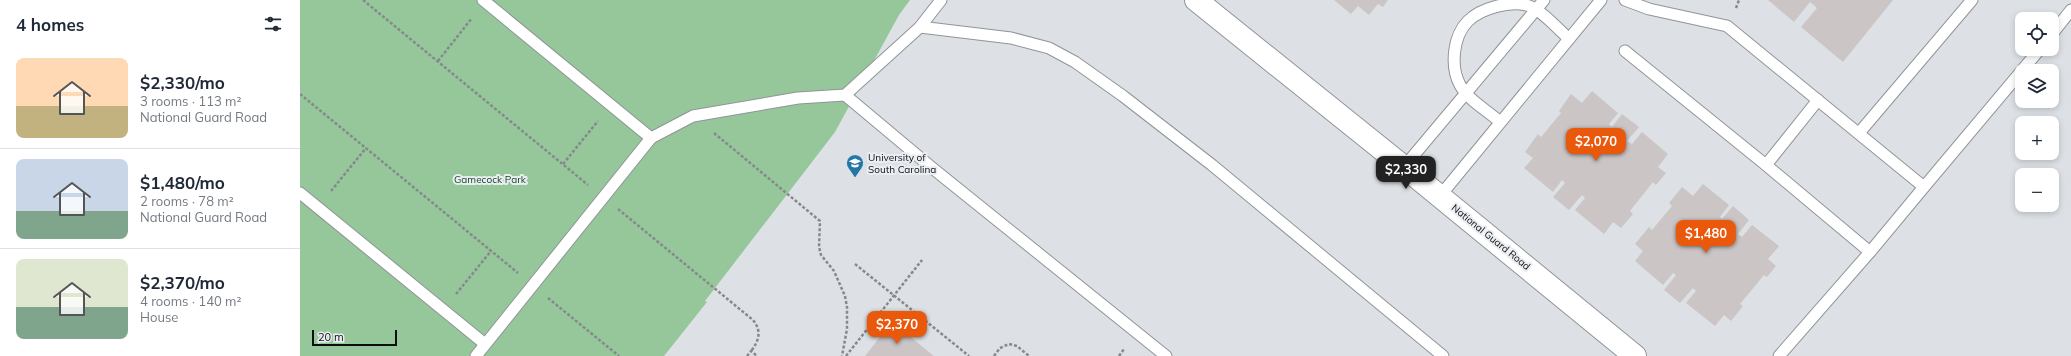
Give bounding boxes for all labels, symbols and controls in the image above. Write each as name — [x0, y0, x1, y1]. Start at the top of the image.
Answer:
map controls — [2015, 12, 2059, 212]
button: locate — [2015, 12, 2059, 56]
icon: filters — [262, 13, 284, 35]
text: 4 homes — [16, 14, 84, 35]
button: layers — [2015, 64, 2059, 108]
text: $2,330/mo — [140, 72, 225, 93]
icon: home — [48, 74, 96, 122]
text: 3 rooms · 113 m² — [140, 93, 241, 109]
text: National Guard Road — [140, 109, 267, 125]
button: + — [2015, 116, 2059, 160]
pin: $2,070 — [1563, 128, 1629, 162]
text: $2,070 — [1575, 133, 1617, 149]
place label: University of South Carolina — [868, 151, 936, 176]
school or university icon: University of South Carolina — [845, 153, 865, 178]
pin: $2,330 — [1373, 156, 1439, 190]
text: $2,330 — [1385, 161, 1427, 177]
button: − — [2015, 168, 2059, 212]
text: $1,480/mo — [140, 172, 225, 193]
park label: Gamecock Park — [454, 173, 527, 186]
icon: home — [48, 175, 96, 223]
text: 2 rooms · 78 m² — [140, 193, 234, 209]
street label: National Guard Road — [1449, 201, 1533, 273]
text: National Guard Road — [140, 209, 267, 225]
pin: $1,480 — [1673, 220, 1739, 254]
text: $1,480 — [1685, 225, 1727, 241]
text: $2,370/mo — [140, 272, 225, 293]
icon: home — [48, 275, 96, 323]
text: 4 rooms · 140 m² — [140, 293, 241, 309]
text: House — [140, 309, 178, 325]
pin: $2,370 — [864, 311, 930, 345]
text: $2,370 — [876, 316, 918, 332]
scale bar — [312, 328, 397, 347]
text: 20 m — [318, 330, 344, 344]

